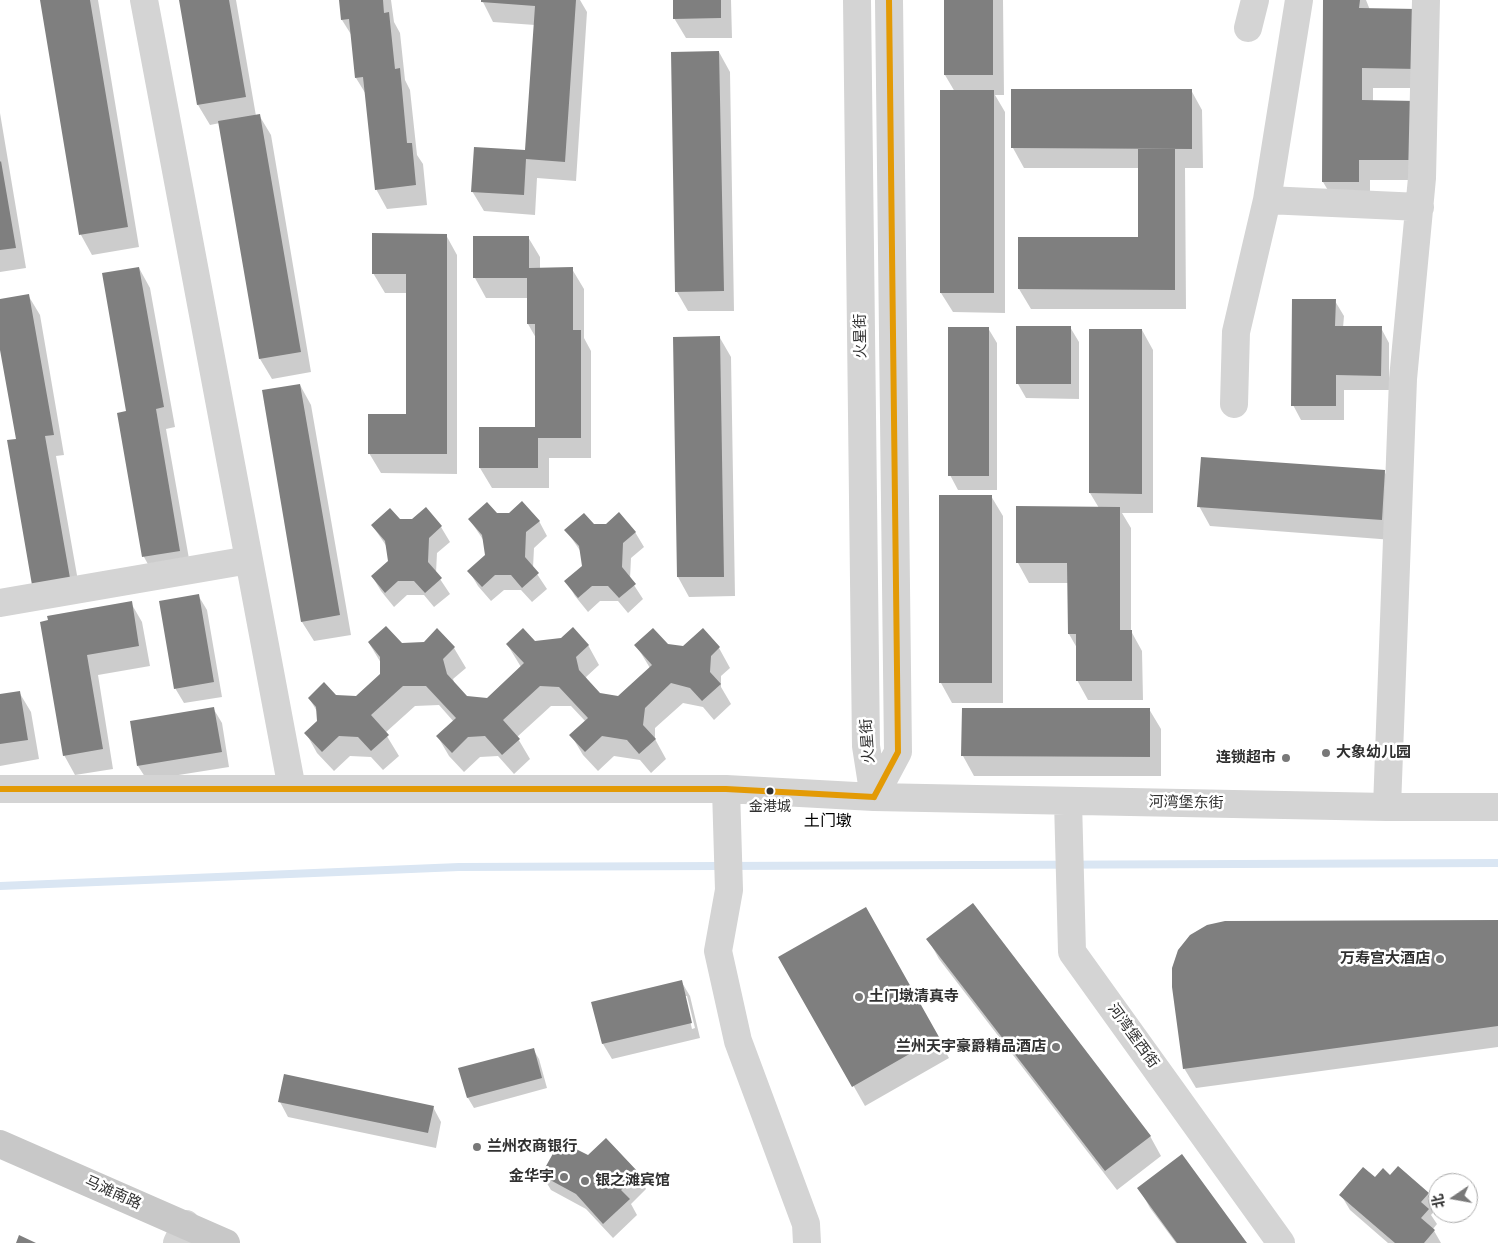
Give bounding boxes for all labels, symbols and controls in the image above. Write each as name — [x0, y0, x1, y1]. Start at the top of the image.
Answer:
street label: 火星街 — [852, 313, 870, 359]
street label: 火星街 — [857, 718, 879, 764]
place label: 大象幼儿园 — [1336, 744, 1411, 762]
marker: 大象幼儿园 — [1320, 747, 1332, 759]
place label: 连锁超市 — [1216, 749, 1276, 767]
marker: 连锁超市 — [1280, 752, 1292, 764]
marker: 金港城 — [765, 786, 775, 796]
street label: 河湾堡东街 — [1148, 793, 1224, 813]
place label: 金港城 — [749, 799, 791, 815]
district label: 土门墩 — [804, 812, 852, 832]
place label: 万寿宫大酒店 — [1340, 950, 1430, 968]
marker: 万寿宫大酒店 — [1434, 953, 1446, 965]
place label: 土门墩清真寺 — [869, 988, 959, 1006]
marker: 土门墩清真寺 — [853, 991, 865, 1003]
street label: 河湾堡西街 — [1104, 1000, 1162, 1072]
place label: 兰州天宇豪爵精品酒店 — [896, 1038, 1046, 1056]
marker: 兰州天宇豪爵精品酒店 — [1050, 1041, 1062, 1053]
place label: 兰州农商银行 — [487, 1138, 577, 1156]
marker: 兰州农商银行 — [471, 1141, 483, 1153]
place label: 金华宇 — [509, 1168, 554, 1186]
marker: 金华宇 — [558, 1171, 570, 1183]
place label: 银之滩宾馆 — [595, 1172, 670, 1190]
street label: 马滩南路 — [82, 1173, 144, 1213]
north arrow — [1428, 1173, 1478, 1223]
marker: 银之滩宾馆 — [579, 1175, 591, 1187]
text: 北 — [1429, 1192, 1449, 1210]

